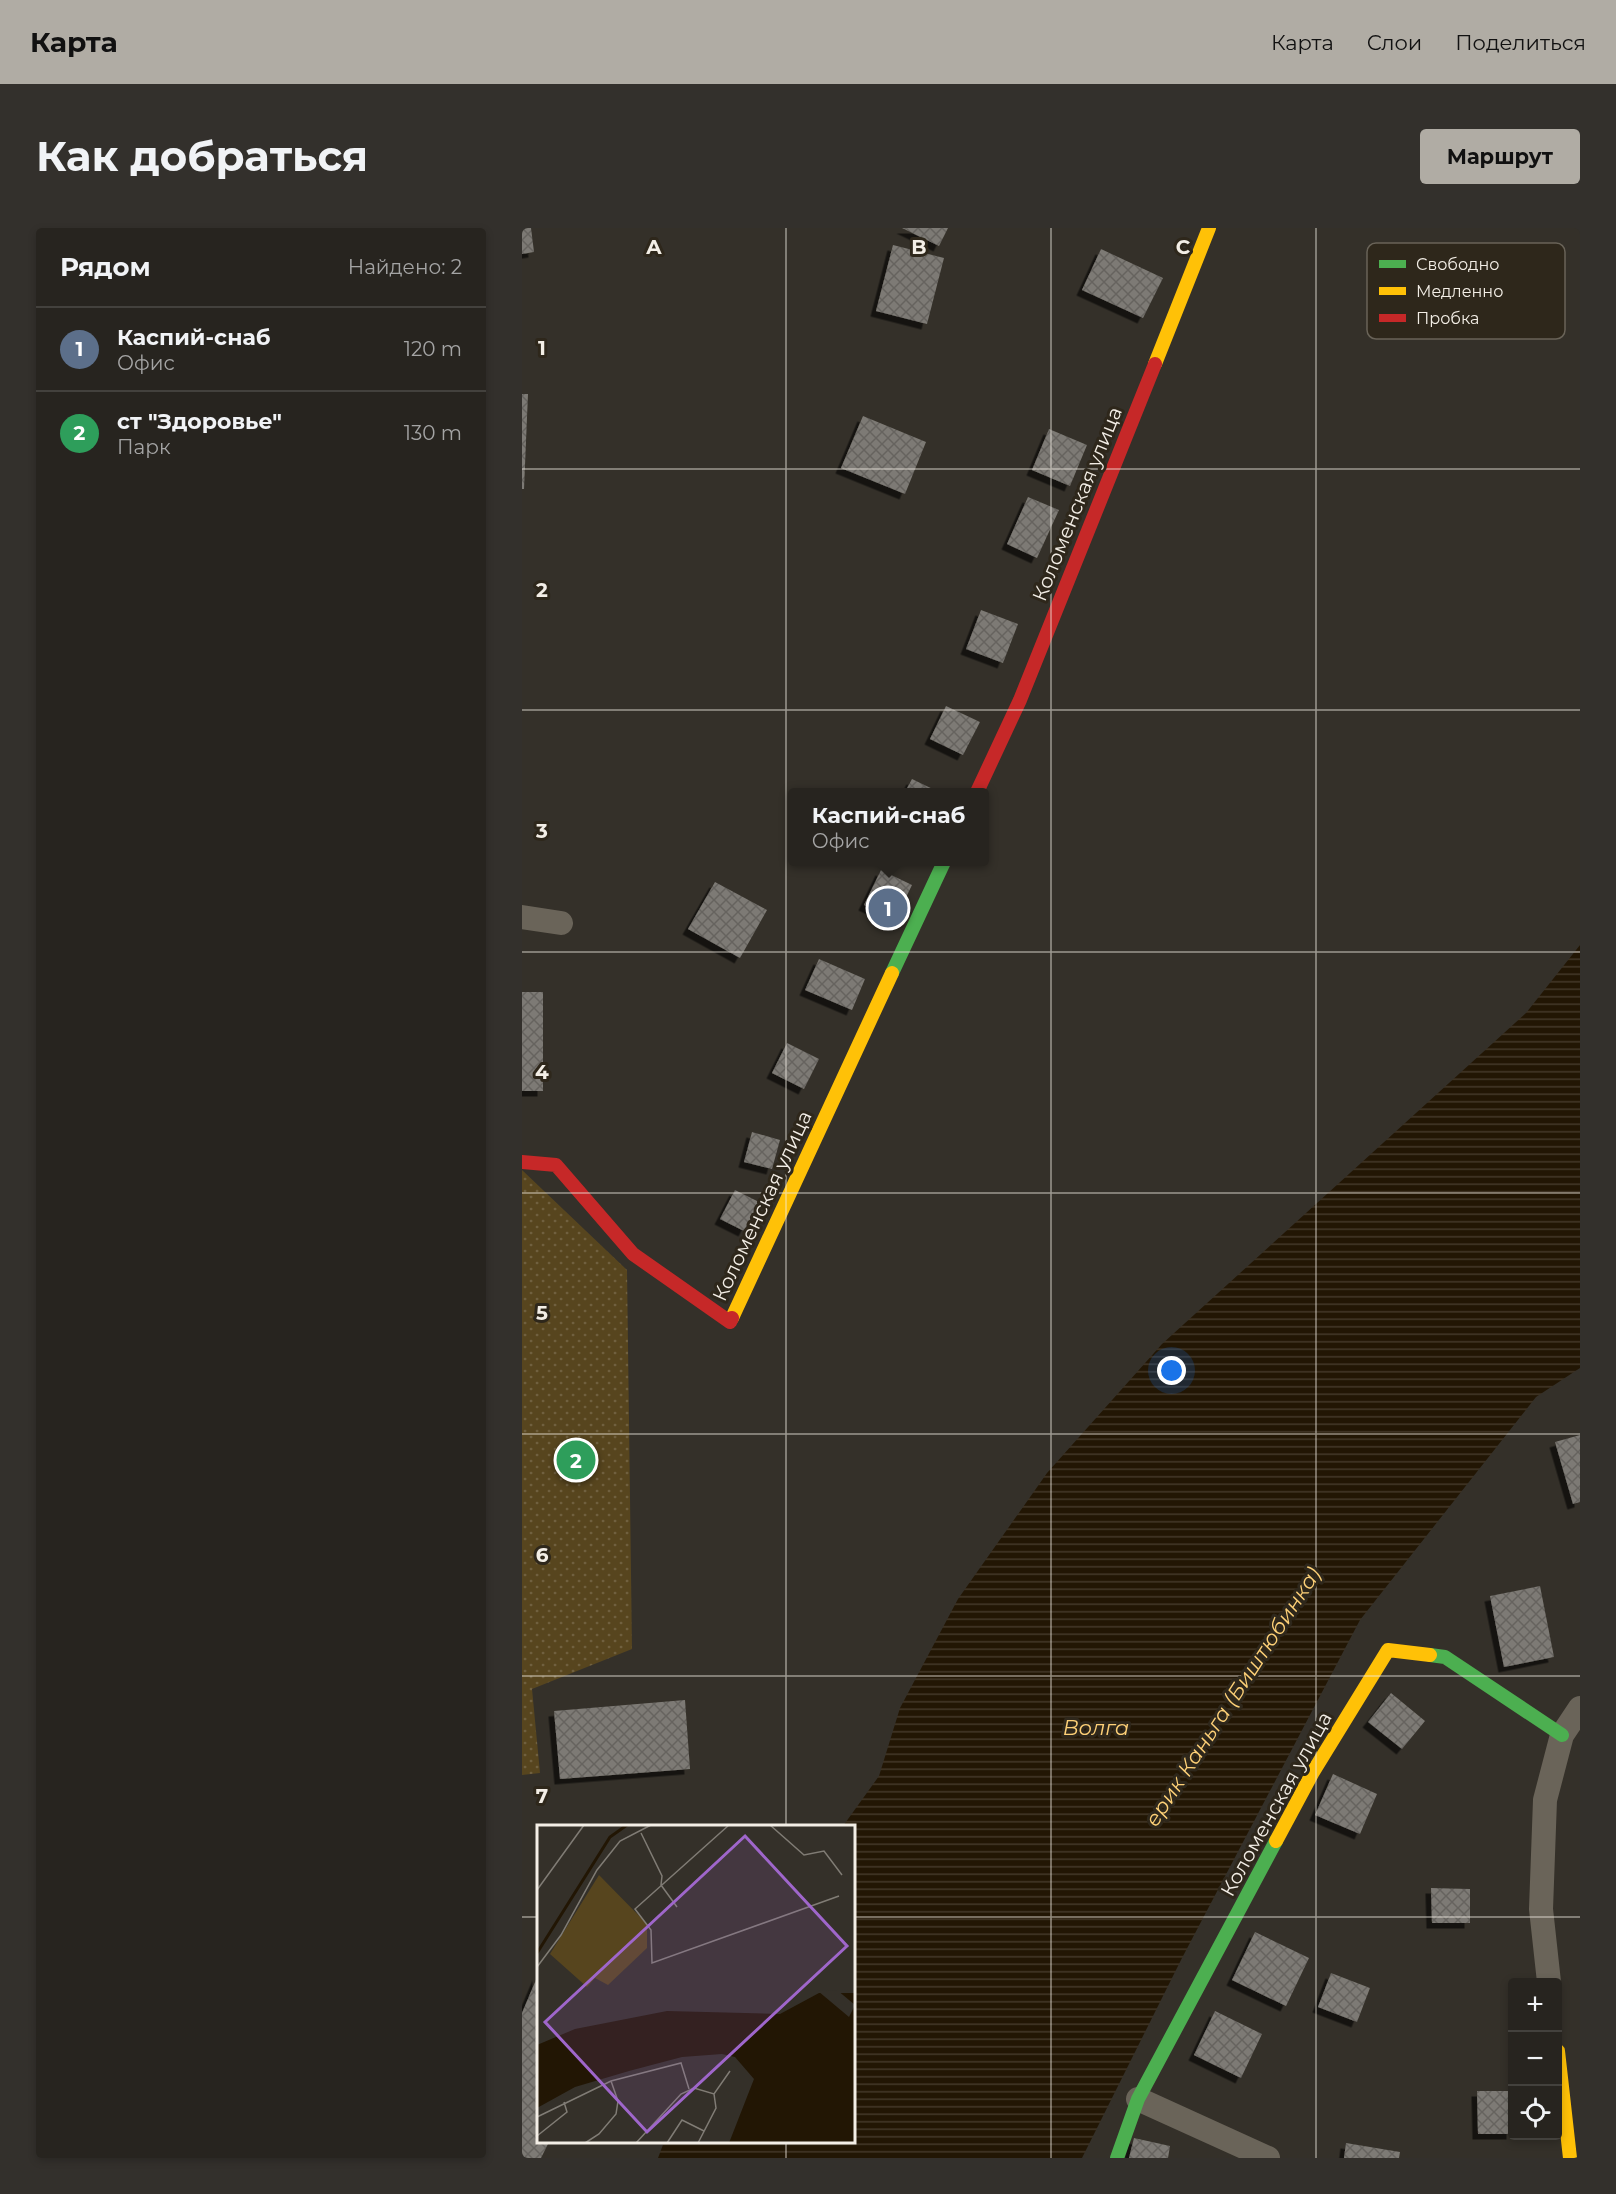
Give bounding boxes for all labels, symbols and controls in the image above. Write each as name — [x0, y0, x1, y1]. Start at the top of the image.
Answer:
text: Карта — [30, 25, 118, 59]
text: Карта — [1271, 30, 1334, 55]
text: Слои — [1367, 30, 1422, 55]
text: Поделиться — [1455, 30, 1586, 55]
button: Маршрут — [1420, 129, 1580, 184]
text: Как добраться — [36, 130, 368, 182]
text: A — [645, 235, 662, 259]
text: B — [911, 235, 927, 259]
text: C — [1176, 235, 1191, 259]
legend — [1367, 243, 1565, 339]
text: Рядом — [60, 251, 151, 283]
text: Найдено: 2 — [348, 255, 462, 279]
text: Свободно — [1416, 255, 1499, 274]
text: Медленно — [1416, 282, 1503, 301]
text: Пробка — [1416, 309, 1479, 328]
text: Каспий-снаб — [117, 324, 271, 351]
text: 1 — [538, 336, 546, 360]
text: 1 — [76, 337, 83, 361]
text: 120 m — [404, 337, 462, 361]
text: Офис — [117, 351, 175, 375]
street label: Коломенская улица — [1027, 403, 1127, 605]
text: ст "Здоровье" — [117, 408, 282, 435]
text: 2 — [74, 421, 85, 445]
text: 130 m — [404, 421, 462, 445]
text: Парк — [117, 435, 171, 459]
text: 2 — [536, 578, 548, 602]
popup — [788, 788, 989, 866]
text: Каспий-снаб — [812, 802, 965, 829]
text: 3 — [535, 819, 548, 843]
text: Офис — [812, 829, 870, 853]
pin: 1 — [868, 886, 908, 930]
text: 4 — [535, 1060, 549, 1084]
street label: Коломенская улица — [707, 1107, 817, 1305]
text: 5 — [536, 1301, 548, 1325]
your location — [1157, 1356, 1186, 1385]
pin: 2 — [556, 1438, 596, 1482]
text: 6 — [536, 1543, 549, 1567]
water label: ерик Каньга (Биштюбинка) — [1139, 1562, 1326, 1831]
street label: Коломенская улица — [1215, 1708, 1337, 1900]
water label: Волга — [1063, 1715, 1129, 1740]
text: 7 — [536, 1784, 548, 1808]
inset map — [537, 1825, 855, 2143]
map controls — [1508, 1978, 1562, 2140]
button: + — [1508, 1978, 1562, 2032]
button: − — [1508, 2032, 1562, 2086]
button: locate — [1508, 2086, 1562, 2140]

